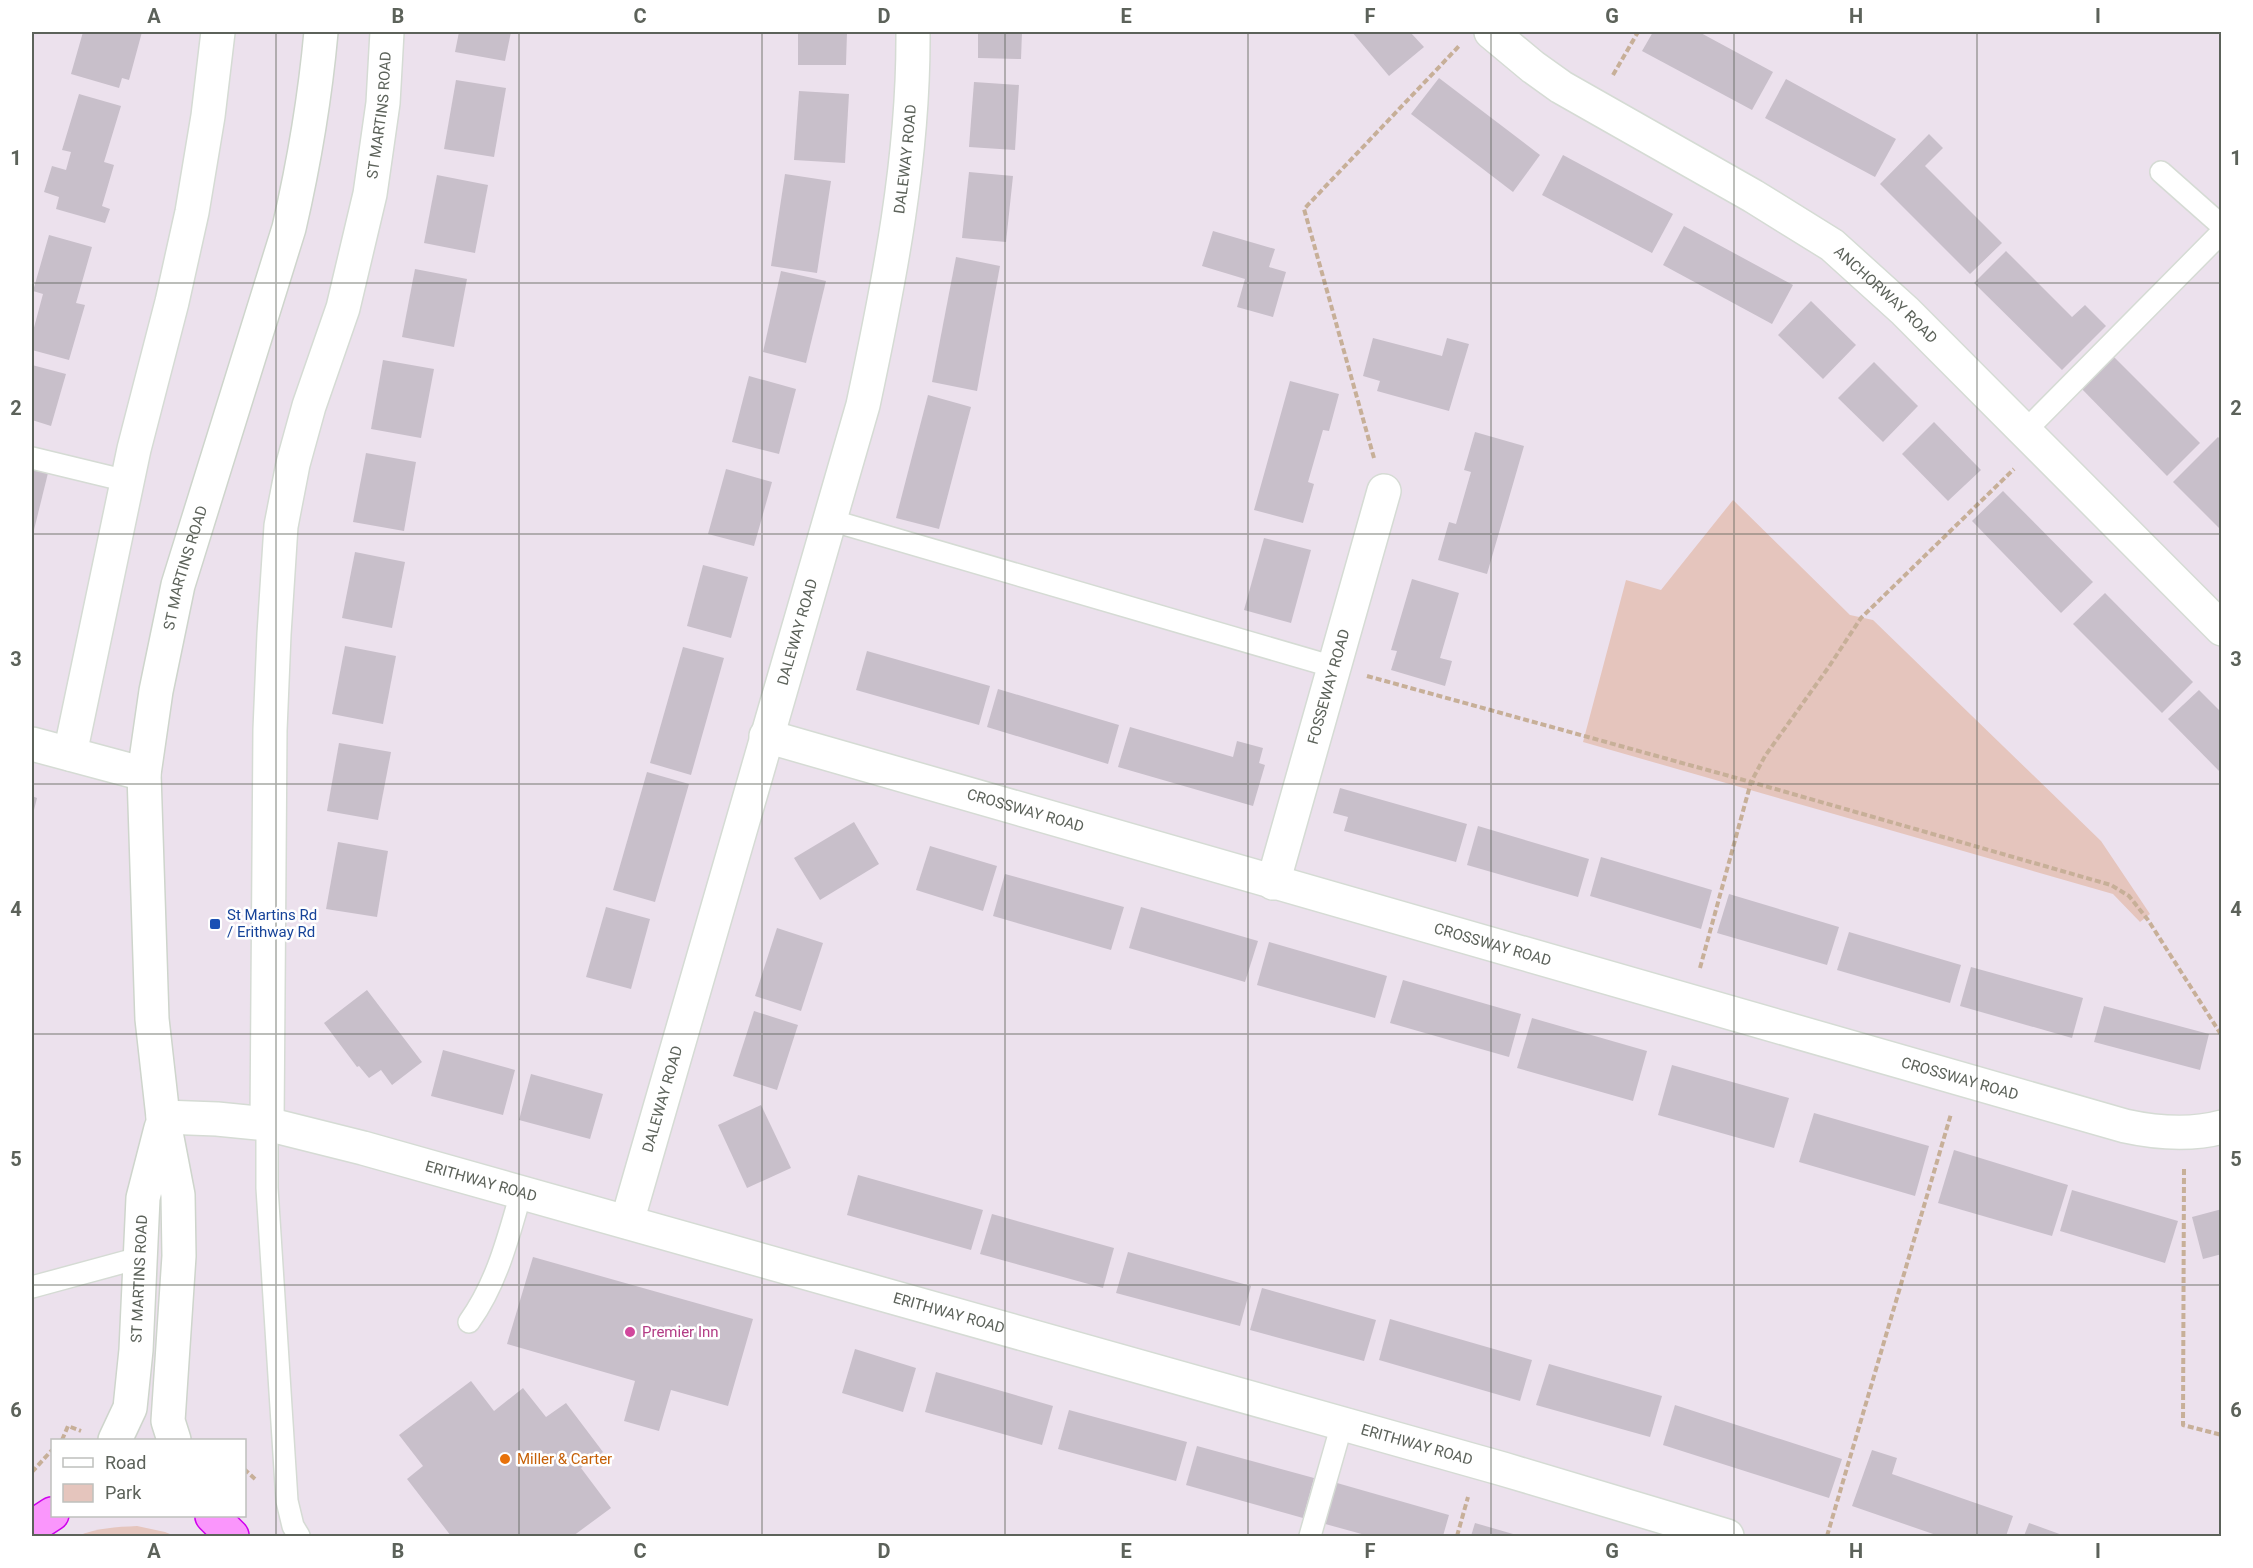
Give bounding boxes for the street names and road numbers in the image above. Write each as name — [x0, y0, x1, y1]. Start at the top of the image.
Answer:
street label: ST MARTINS ROAD — [363, 51, 395, 180]
street label: DALEWAY ROAD — [890, 104, 920, 215]
street label: ANCHORWAY ROAD — [1830, 242, 1941, 347]
street label: ST MARTINS ROAD — [160, 503, 211, 632]
street label: DALEWAY ROAD — [773, 577, 821, 687]
street label: FOSSEWAY ROAD — [1304, 627, 1353, 746]
street label: CROSSWAY ROAD — [965, 785, 1086, 836]
street label: CROSSWAY ROAD — [1432, 919, 1553, 970]
street label: DALEWAY ROAD — [639, 1044, 686, 1154]
street label: CROSSWAY ROAD — [1899, 1053, 2020, 1104]
street label: ERITHWAY ROAD — [423, 1157, 539, 1206]
street label: ST MARTINS ROAD — [127, 1214, 151, 1343]
street label: ERITHWAY ROAD — [891, 1289, 1007, 1337]
street label: ERITHWAY ROAD — [1359, 1420, 1475, 1469]

